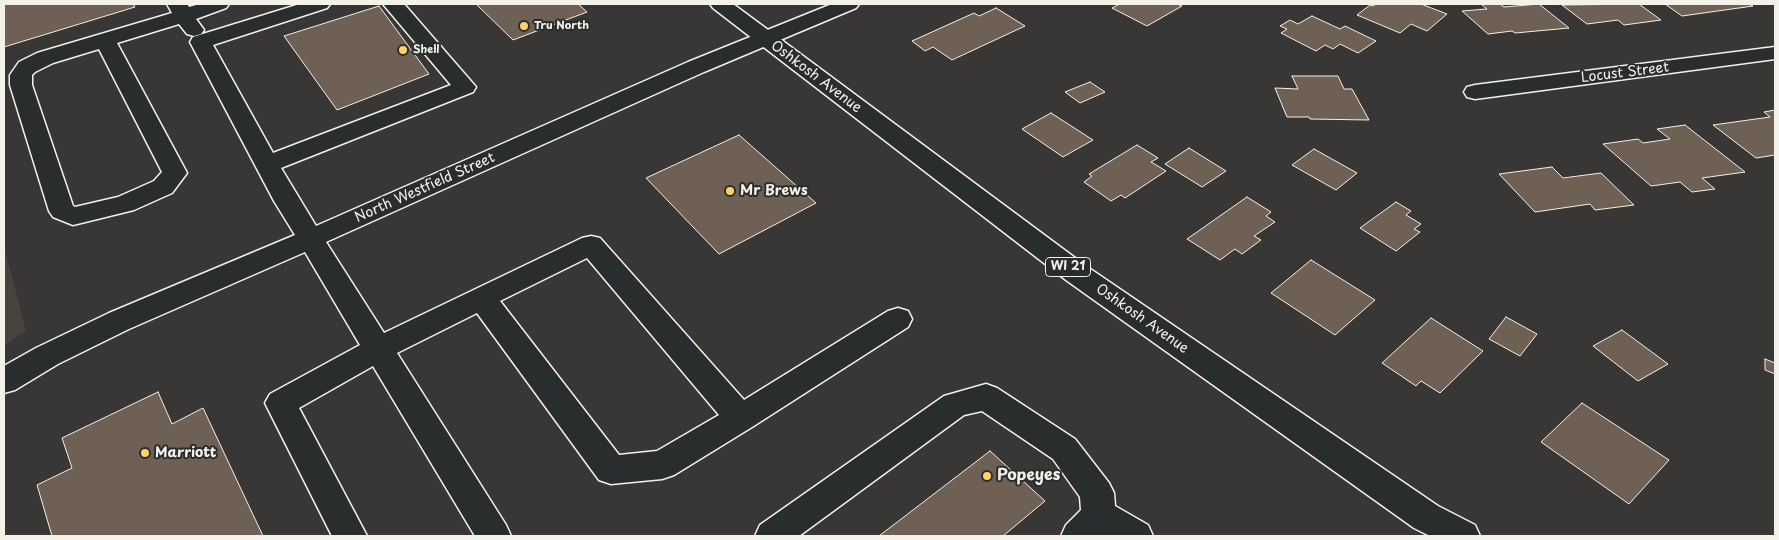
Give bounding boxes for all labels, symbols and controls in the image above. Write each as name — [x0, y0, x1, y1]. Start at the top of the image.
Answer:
place label: Tru North — [534, 19, 589, 33]
marker: Tru North — [518, 20, 530, 32]
street label: Oshkosh Avenue — [767, 37, 865, 117]
place label: Shell — [413, 43, 439, 57]
marker: Shell — [397, 44, 409, 56]
street label: Locust Street — [1580, 59, 1670, 87]
street label: North Westfield Street — [352, 150, 498, 226]
place label: Mr Brews — [740, 183, 808, 199]
marker: Mr Brews — [724, 185, 736, 197]
road number: WI 21 — [1046, 258, 1090, 276]
street label: Oshkosh Avenue — [1092, 281, 1192, 357]
place label: Marriott — [155, 445, 216, 461]
marker: Marriott — [139, 447, 151, 459]
place label: Popeyes — [997, 466, 1060, 486]
marker: Popeyes — [981, 470, 993, 482]

